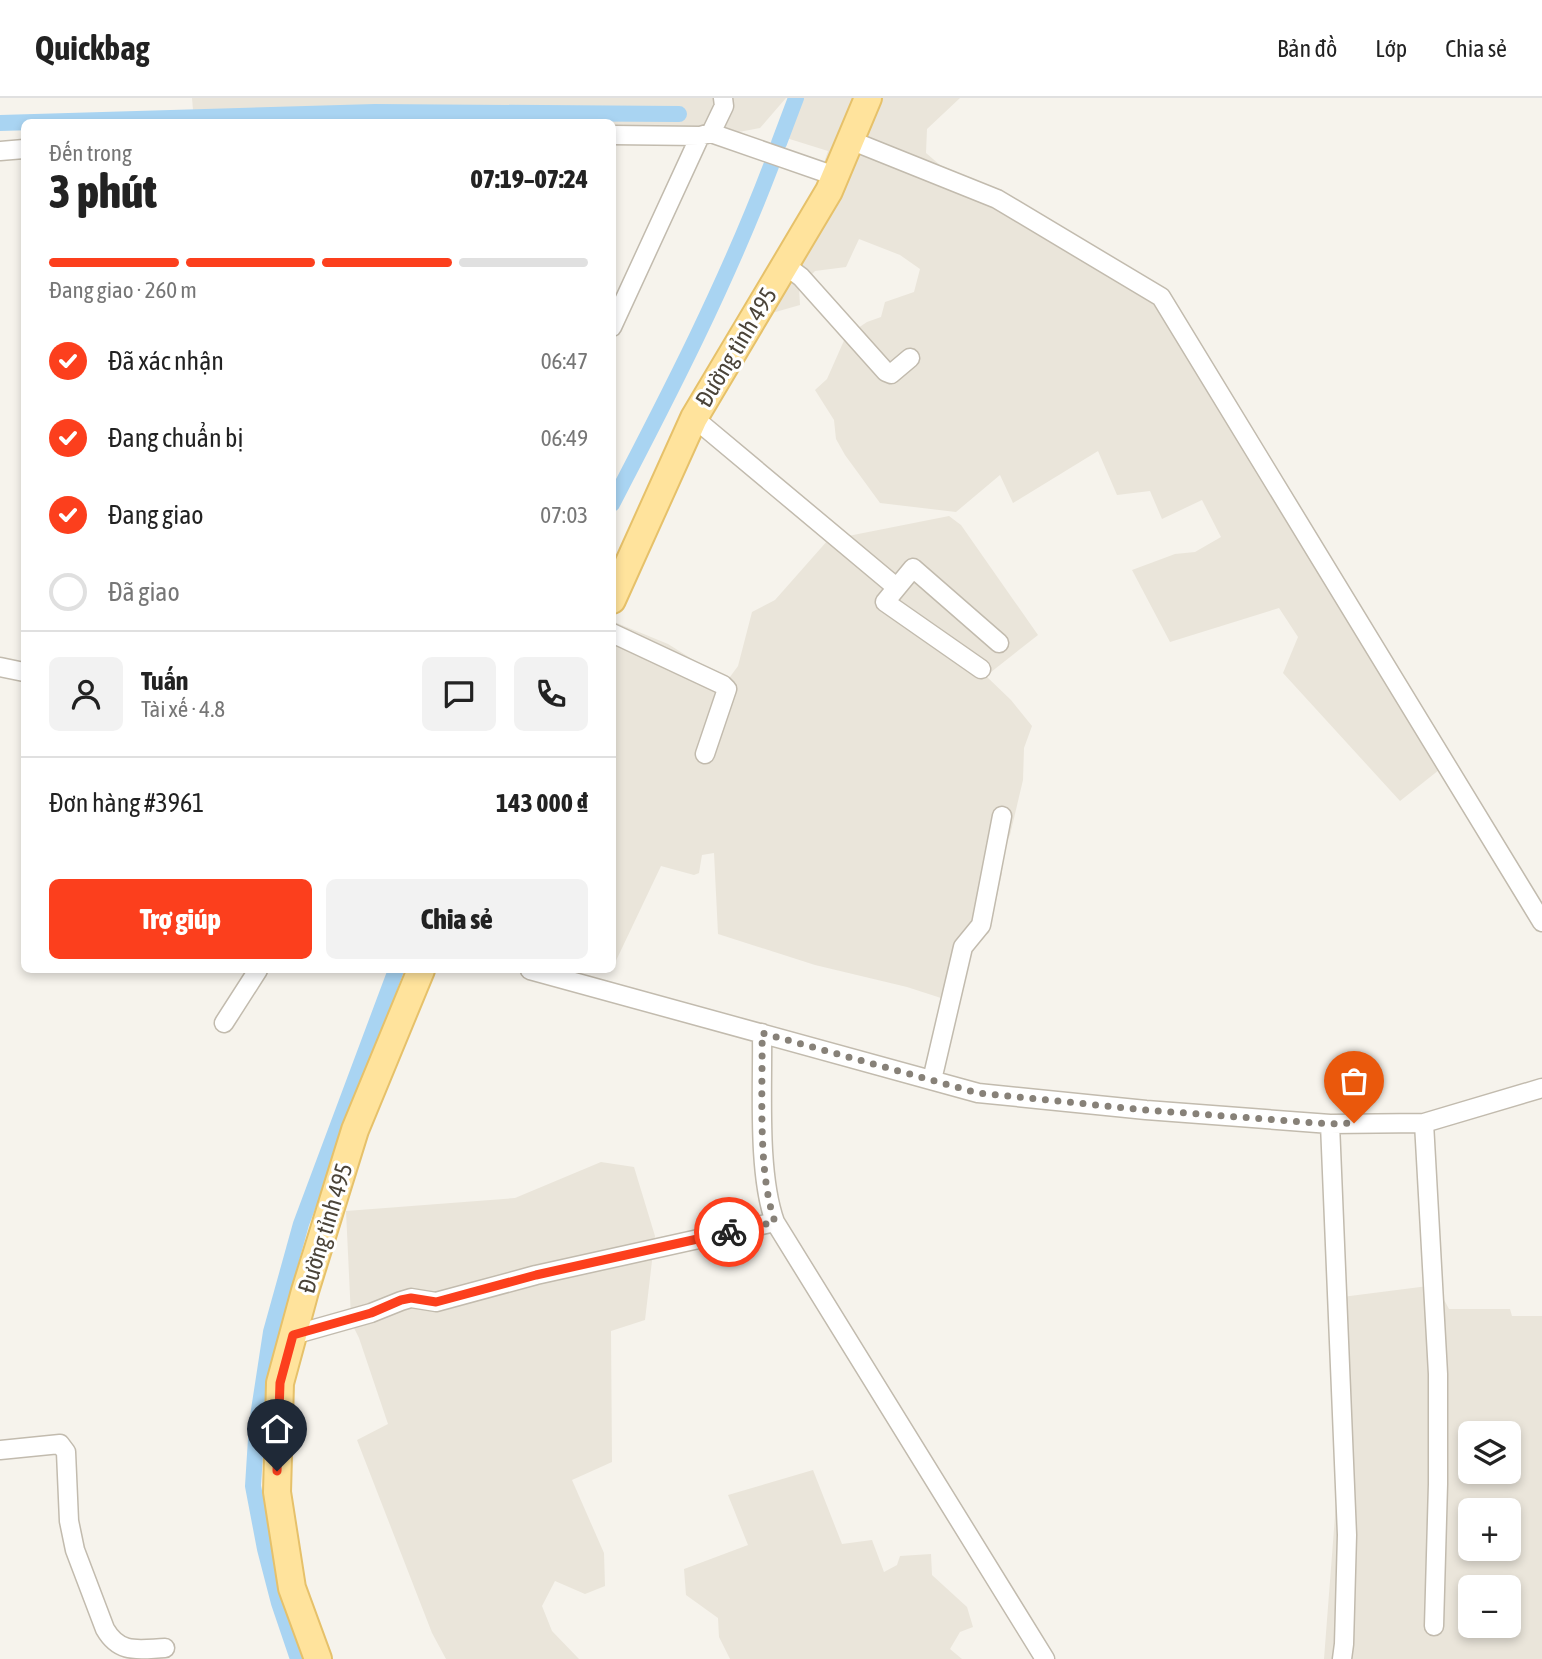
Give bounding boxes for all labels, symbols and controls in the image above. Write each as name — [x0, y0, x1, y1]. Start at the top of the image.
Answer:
text: Quickbag — [35, 29, 150, 67]
text: Bản đồ — [1277, 35, 1337, 62]
text: Lớp — [1375, 35, 1407, 62]
text: Chia sẻ — [1445, 35, 1507, 62]
text: Đến trong — [49, 140, 132, 166]
text: 07:19–07:24 — [471, 164, 588, 194]
text: 3 phút — [49, 165, 157, 218]
text: Đang giao · 260 m — [49, 277, 197, 303]
street label: Đường tỉnh 495 — [690, 282, 782, 412]
icon: check — [49, 342, 87, 380]
text: Đã xác nhận — [108, 346, 224, 376]
text: 06:47 — [541, 348, 588, 374]
icon: check — [49, 419, 87, 457]
text: Đang chuẩn bị — [108, 423, 243, 453]
text: 06:49 — [541, 425, 588, 451]
icon: check — [49, 496, 87, 534]
text: Đang giao — [108, 500, 203, 530]
text: 07:03 — [540, 502, 588, 528]
text: Đã giao — [108, 577, 180, 607]
button: person — [49, 657, 123, 731]
button: chat — [422, 657, 496, 731]
button: phone — [514, 657, 588, 731]
text: Tuấn — [141, 666, 188, 696]
text: Tài xế · 4.8 — [141, 696, 225, 722]
text: Đơn hàng #3961 — [49, 788, 204, 818]
text: 143 000 ₫ — [496, 788, 588, 818]
button: Trợ giúp — [49, 879, 312, 959]
button: Chia sẻ — [326, 879, 588, 959]
pin — [1324, 1051, 1384, 1123]
icon: bag — [1335, 1062, 1373, 1100]
street label: Đường tỉnh 495 — [292, 1160, 358, 1296]
courier — [694, 1197, 764, 1267]
icon: bike — [710, 1213, 748, 1251]
pin — [247, 1399, 307, 1471]
icon: home — [258, 1410, 296, 1448]
map controls — [1458, 1421, 1521, 1638]
button: layers — [1458, 1421, 1521, 1484]
button: + — [1458, 1498, 1521, 1561]
button: − — [1458, 1575, 1521, 1638]

